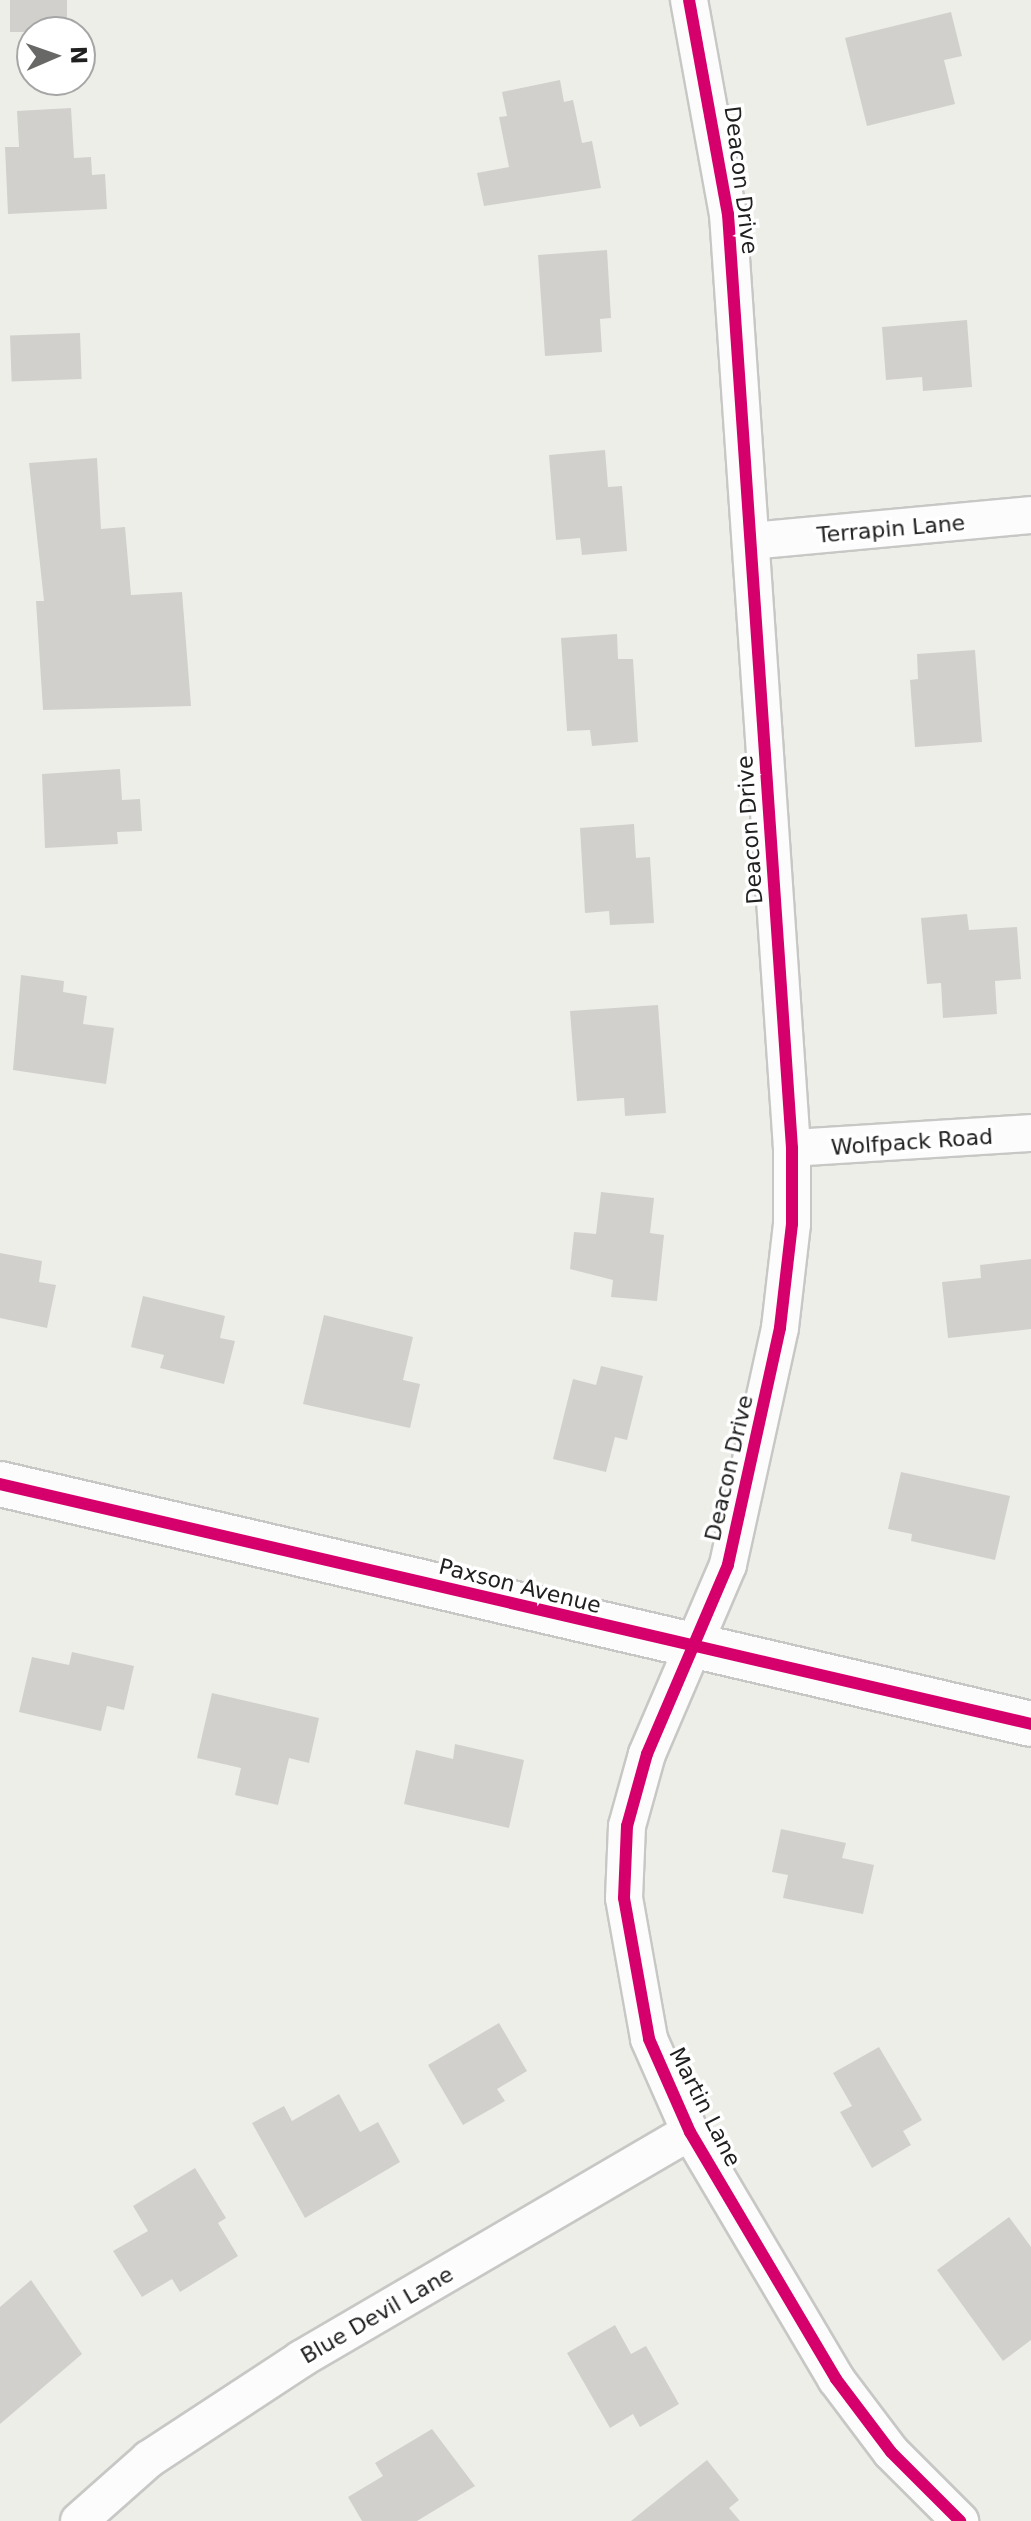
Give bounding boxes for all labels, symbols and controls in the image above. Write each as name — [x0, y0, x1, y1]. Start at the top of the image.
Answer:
north arrow — [16, 16, 96, 96]
text: N — [66, 46, 91, 65]
street label: Deacon Drive — [719, 104, 763, 256]
street label: Terrapin Lane — [816, 509, 966, 549]
street label: Deacon Drive — [732, 755, 768, 905]
street label: Wolfpack Road — [830, 1123, 994, 1161]
street label: Deacon Drive — [699, 1392, 759, 1544]
street label: Paxson Avenue — [436, 1553, 604, 1619]
street label: Martin Lane — [664, 2043, 746, 2171]
street label: Blue Devil Lane — [296, 2261, 458, 2369]

